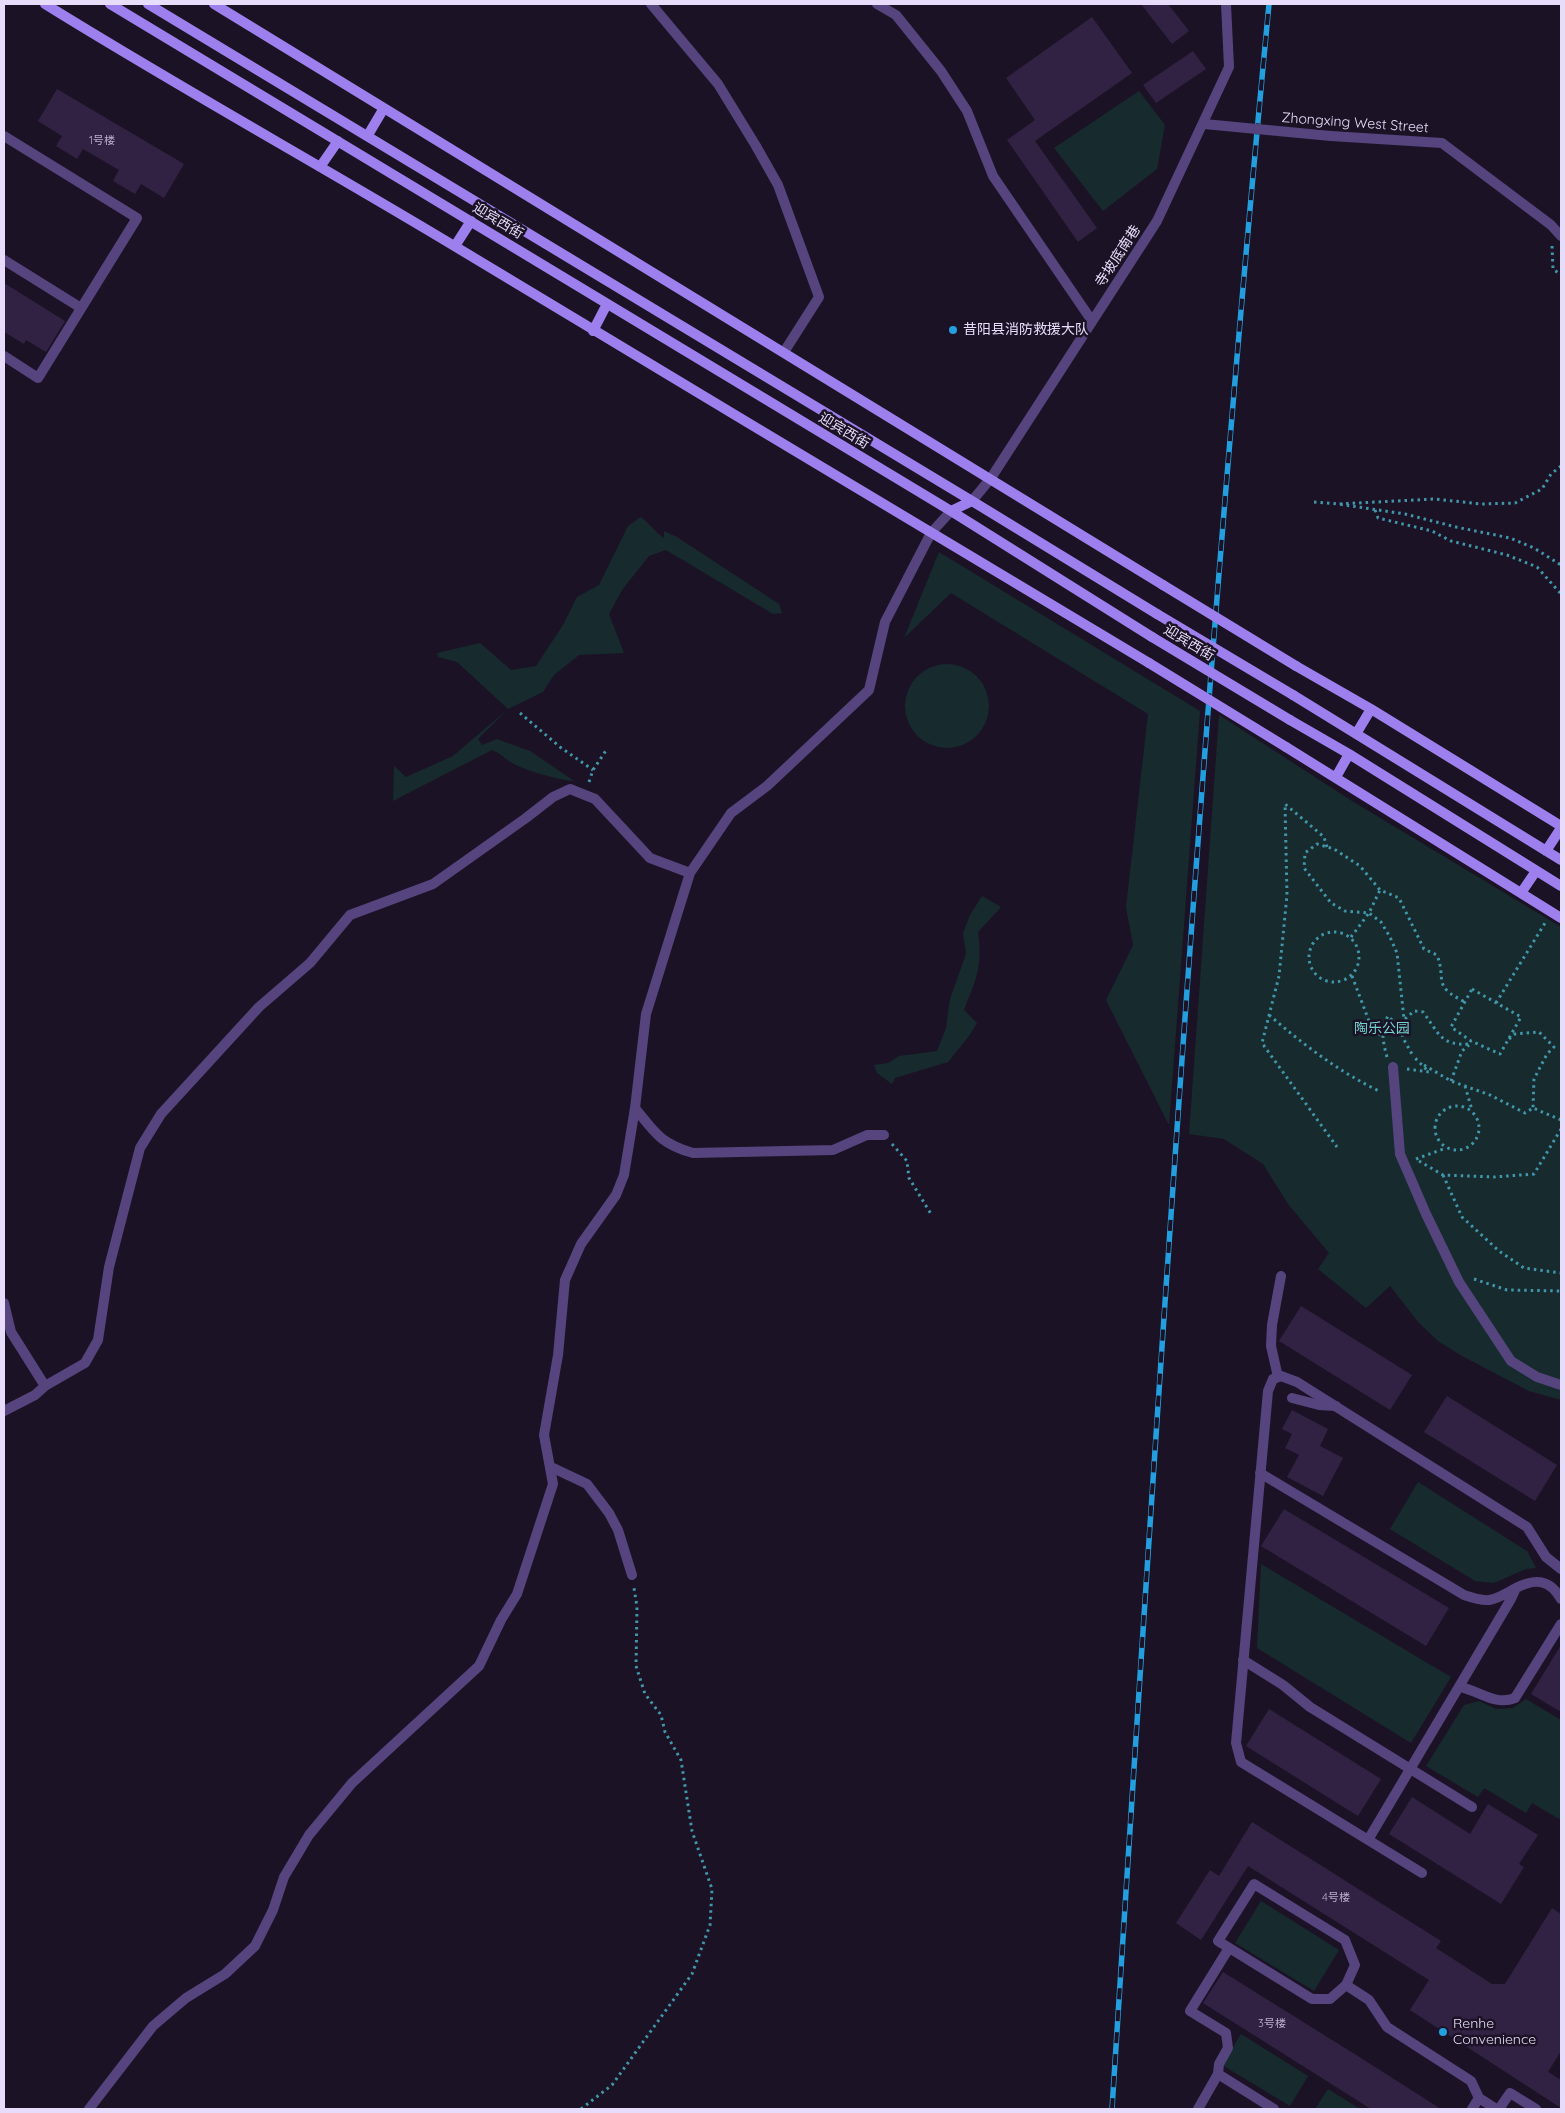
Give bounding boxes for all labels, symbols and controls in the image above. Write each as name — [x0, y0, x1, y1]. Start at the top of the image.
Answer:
street label: Zhongxing West Street — [1281, 109, 1429, 137]
house number: 1号楼 — [89, 134, 115, 148]
street label: 迎宾西街 — [470, 199, 526, 243]
street label: 寺坡底南巷 — [1092, 222, 1144, 290]
place label: 昔阳县消防救援大队 — [963, 322, 1089, 338]
marker: 昔阳县消防救援大队 — [947, 324, 959, 336]
street label: 迎宾西街 — [816, 409, 872, 453]
street label: 迎宾西街 — [1161, 621, 1217, 665]
park label: 陶乐公园 — [1354, 1021, 1410, 1037]
house number: 4号楼 — [1322, 1891, 1350, 1905]
place label: Renhe Convenience — [1453, 2016, 1536, 2048]
house number: 3号楼 — [1258, 2017, 1286, 2031]
marker: Renhe Convenience — [1437, 2026, 1449, 2038]

